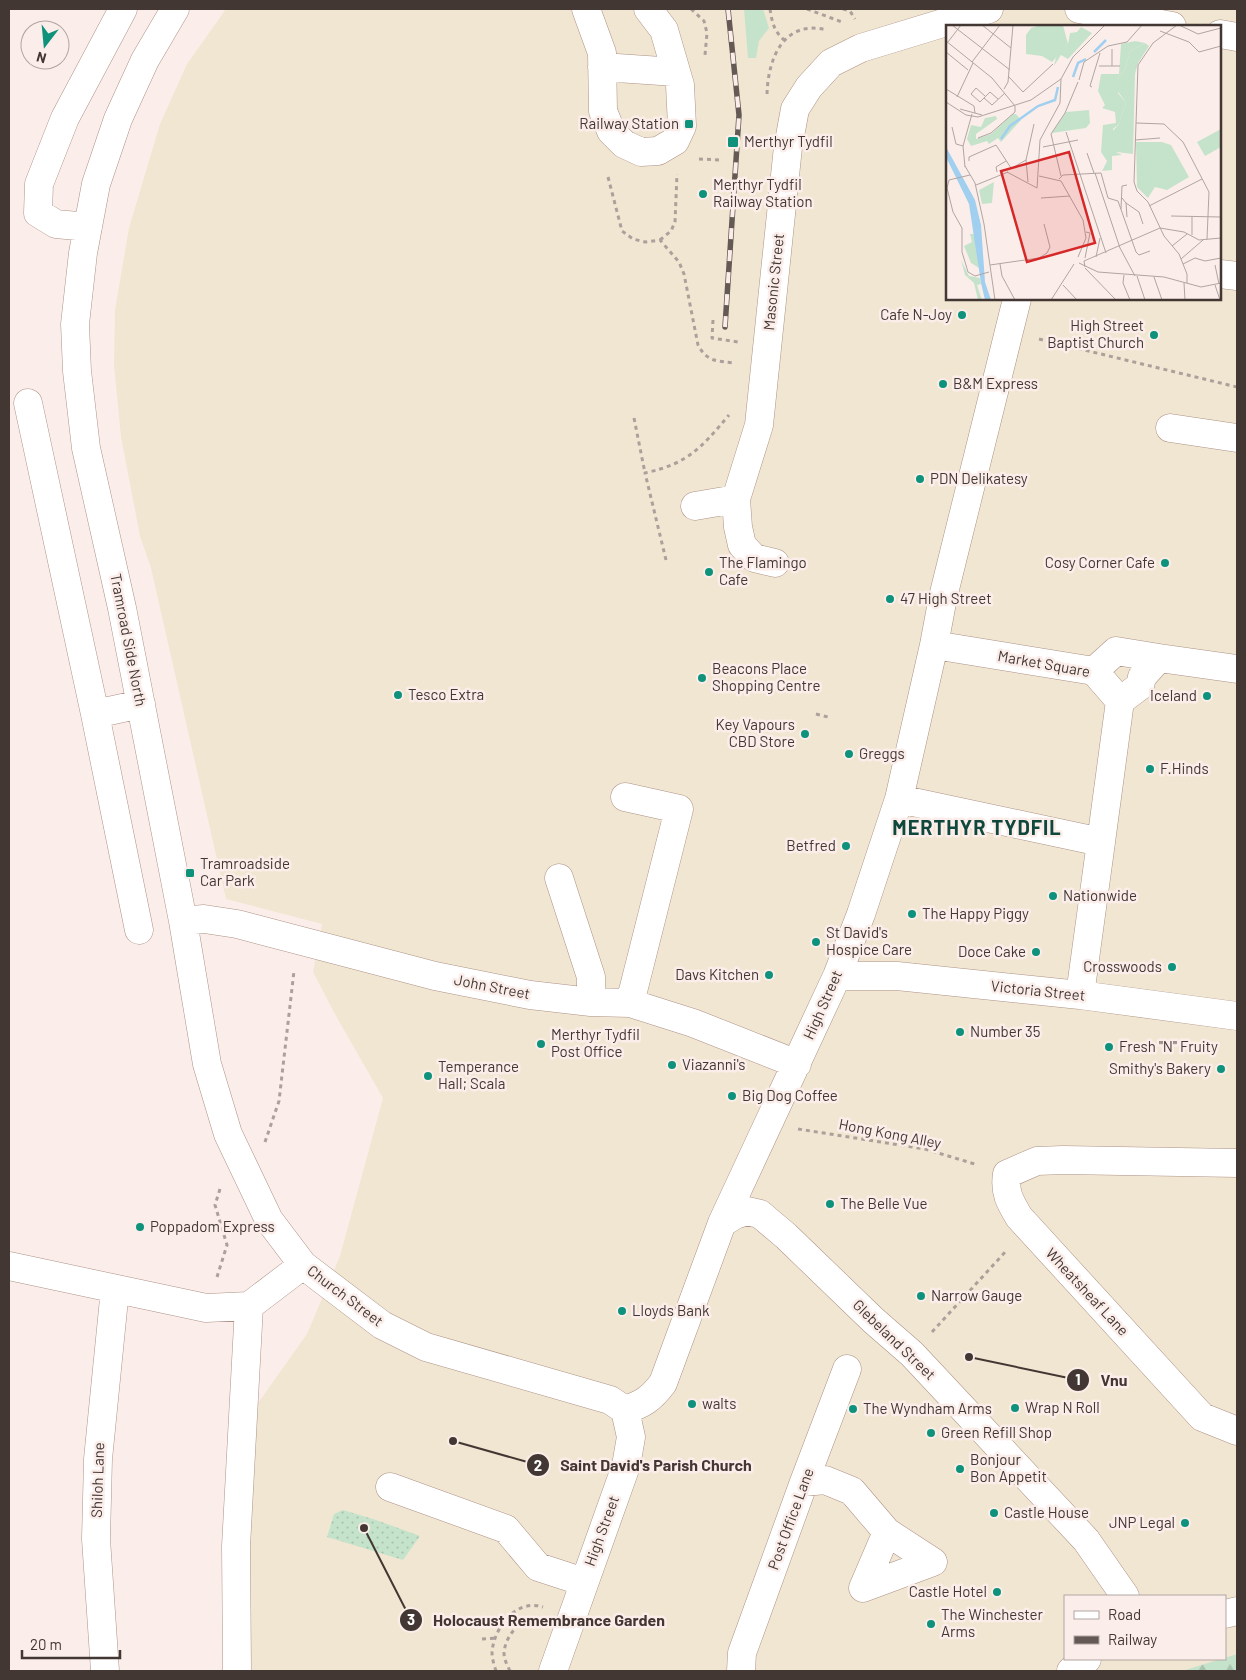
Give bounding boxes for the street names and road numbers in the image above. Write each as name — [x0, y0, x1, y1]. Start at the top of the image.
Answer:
street label: Masonic Street — [759, 232, 787, 331]
street label: Tramroad Side North — [107, 572, 151, 708]
street label: Market Square — [997, 646, 1092, 680]
street label: High Street — [799, 967, 845, 1042]
street label: John Street — [453, 970, 532, 1002]
street label: Victoria Street — [990, 976, 1086, 1004]
street label: Hong Kong Alley — [837, 1114, 943, 1152]
street label: Wheatsheaf Lane — [1042, 1244, 1133, 1339]
street label: Church Street — [304, 1261, 387, 1330]
street label: Glebeland Street — [850, 1295, 940, 1383]
street label: Shiloh Lane — [87, 1442, 107, 1518]
street label: Post Office Lane — [763, 1465, 817, 1572]
street label: High Street — [580, 1493, 622, 1568]

